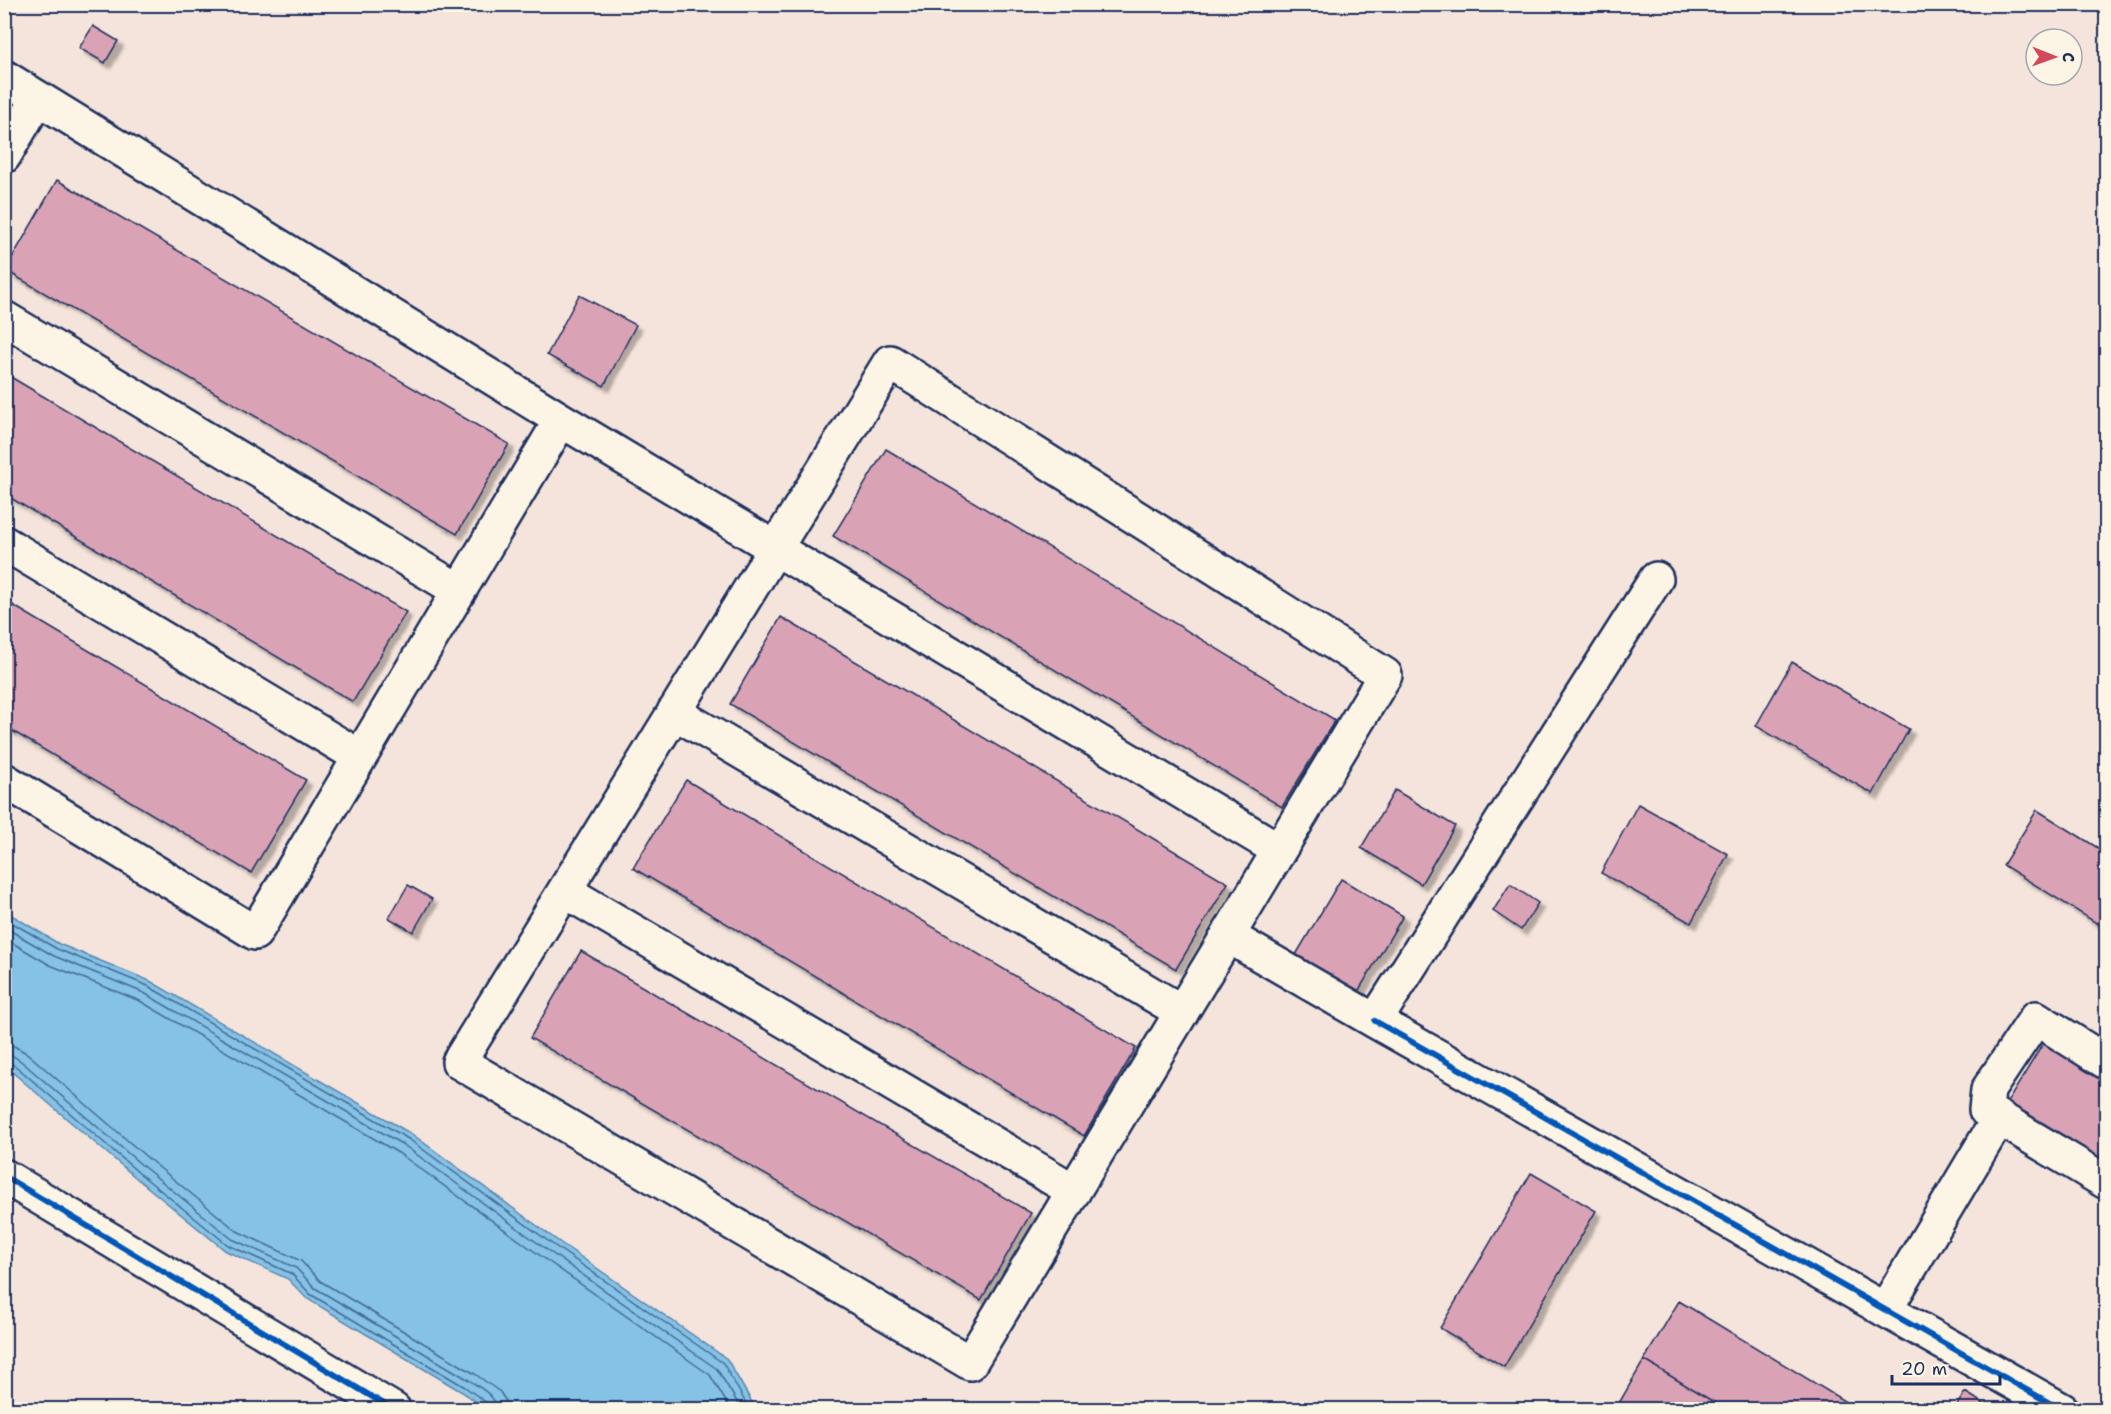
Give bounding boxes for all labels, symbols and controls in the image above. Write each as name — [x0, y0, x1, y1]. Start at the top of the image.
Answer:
north arrow — [2024, 27, 2084, 87]
text: С — [2058, 52, 2079, 63]
scale bar — [1892, 1348, 2000, 1386]
text: 20 m — [1901, 1357, 1947, 1381]

